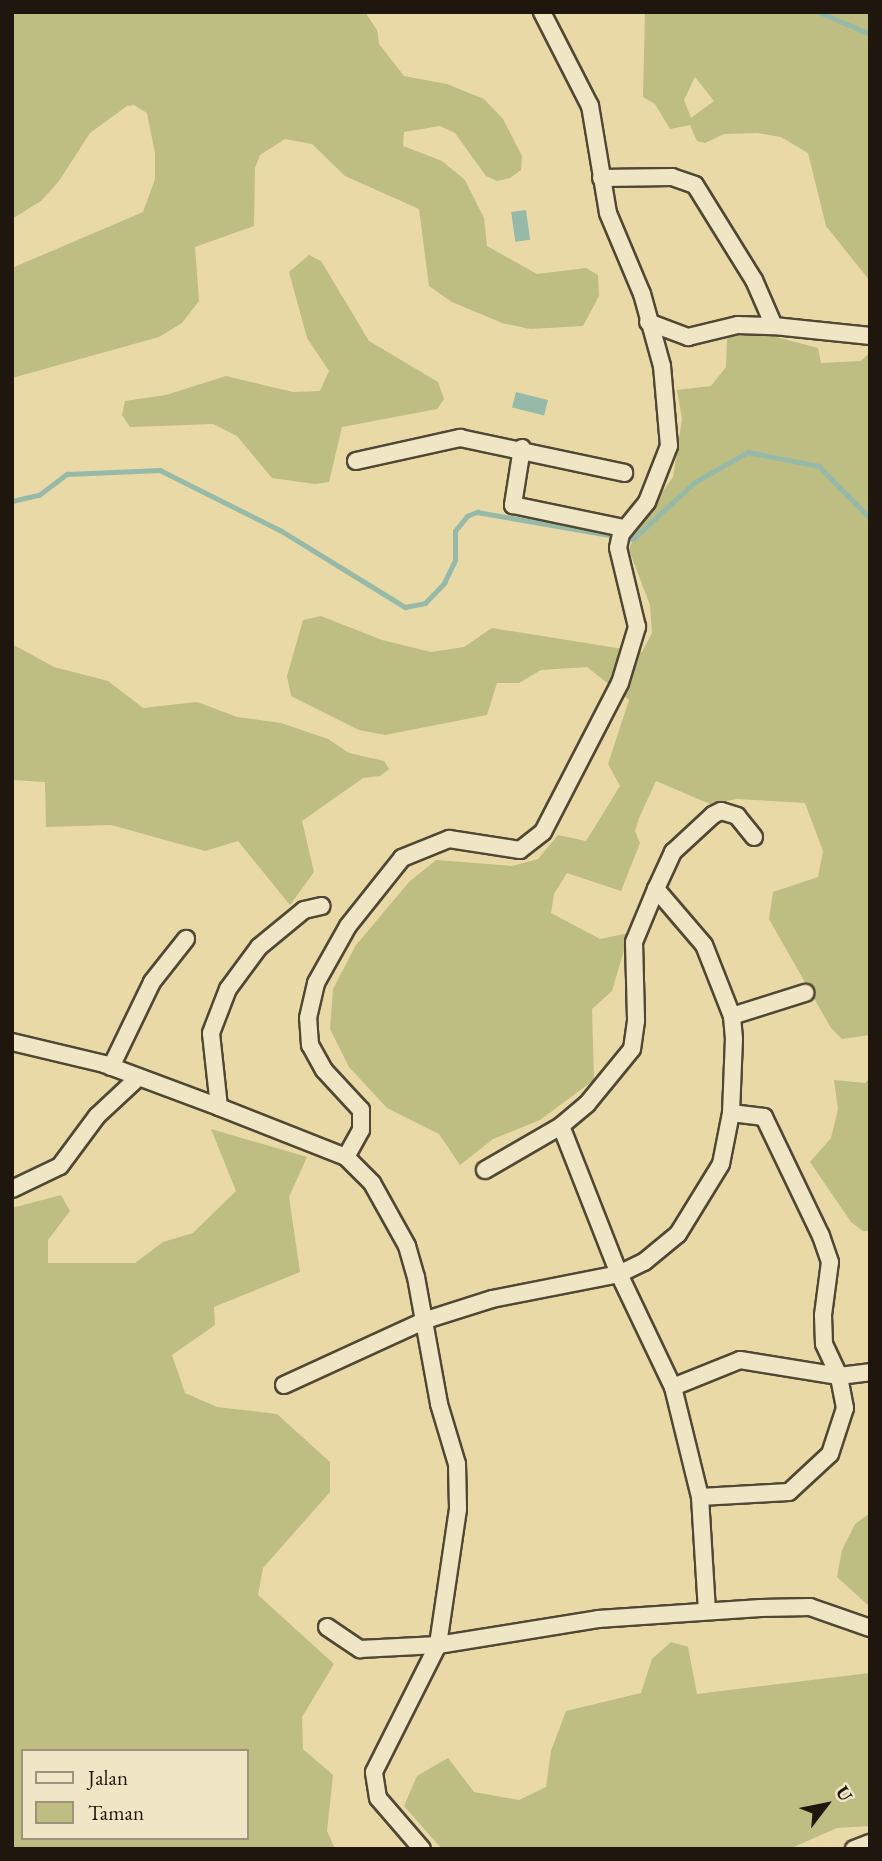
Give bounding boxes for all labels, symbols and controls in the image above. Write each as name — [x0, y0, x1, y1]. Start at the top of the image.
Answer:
legend — [21, 1749, 248, 1840]
text: Jalan — [88, 1764, 128, 1791]
north arrow — [791, 1770, 861, 1840]
text: U — [830, 1781, 859, 1806]
text: Taman — [88, 1799, 144, 1826]

